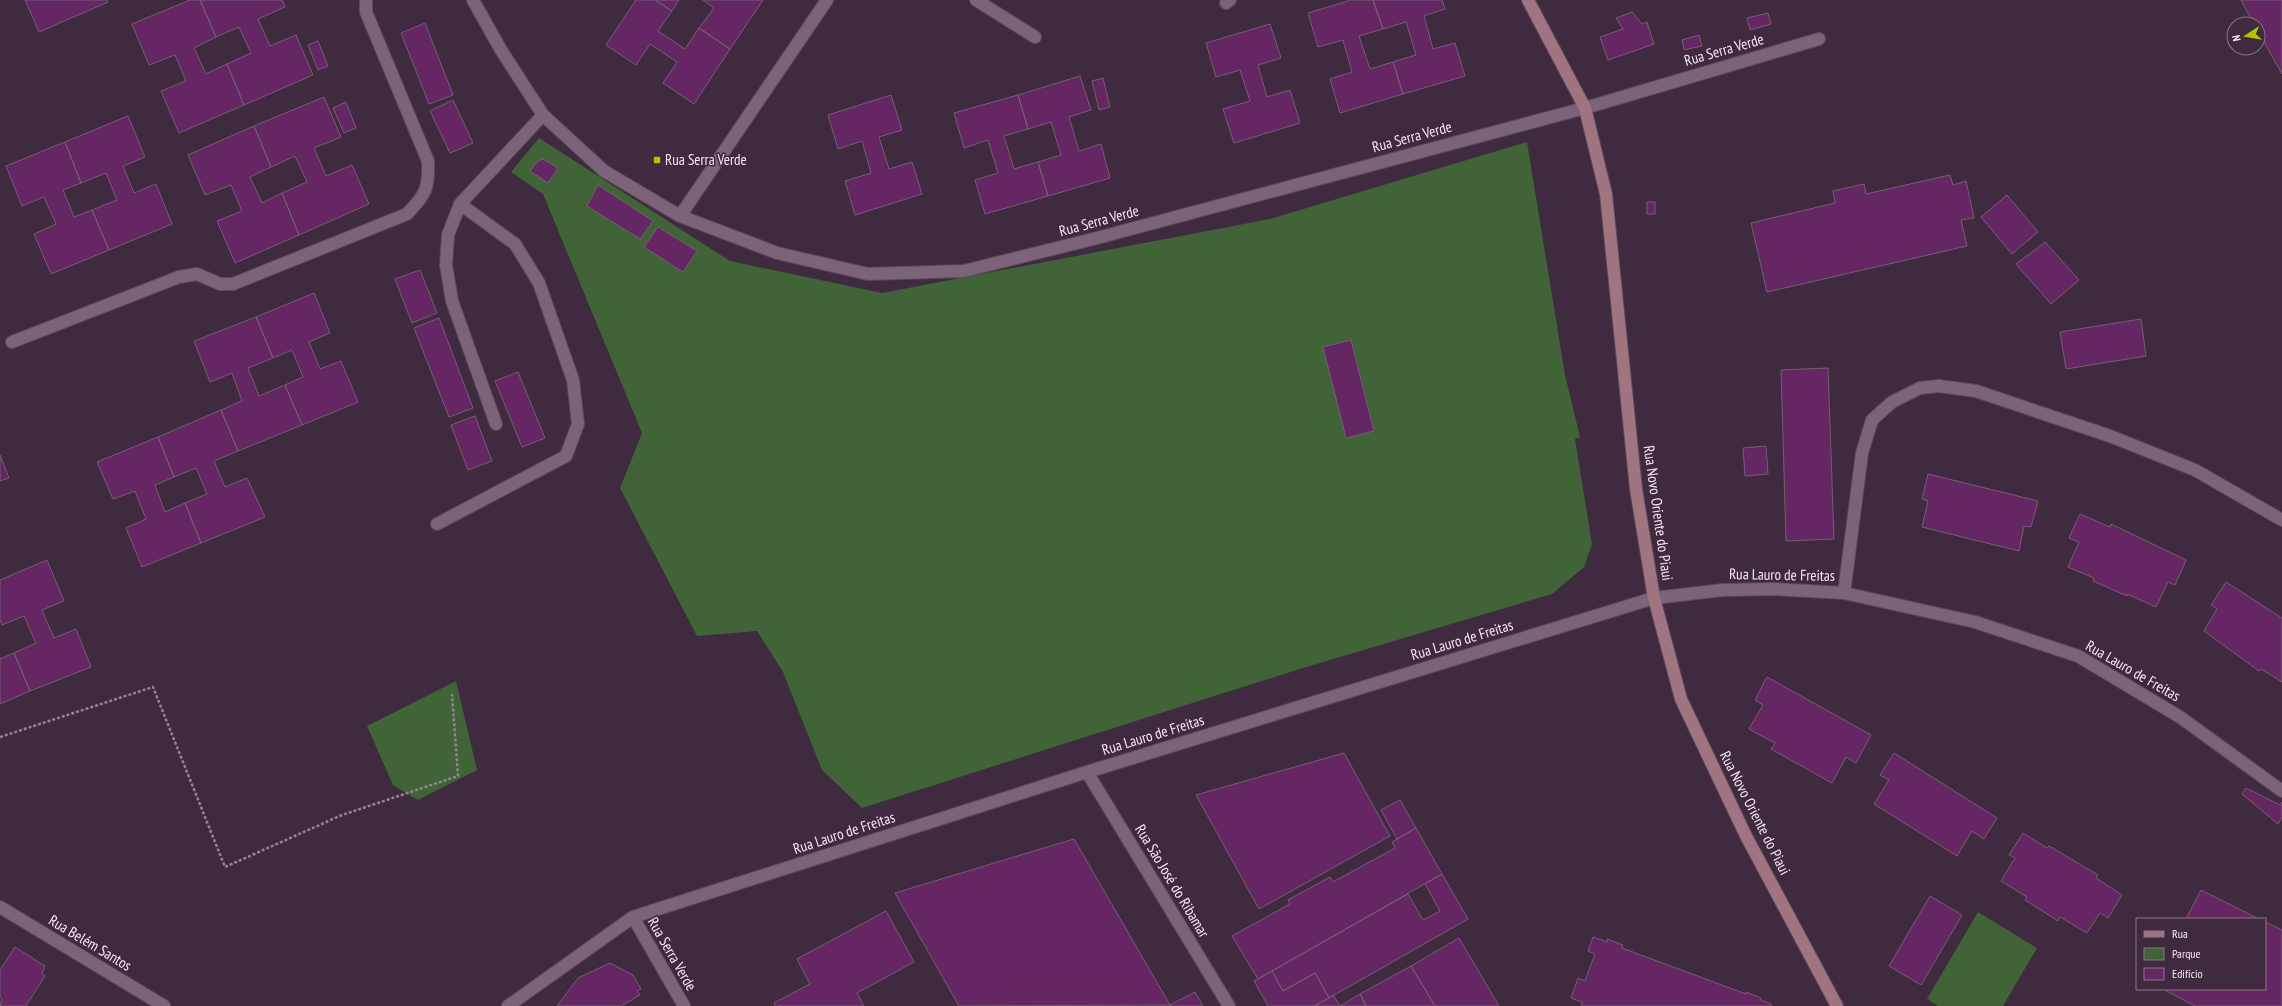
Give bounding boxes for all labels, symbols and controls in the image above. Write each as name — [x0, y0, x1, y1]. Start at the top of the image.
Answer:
north arrow — [2226, 16, 2266, 56]
street label: Rua Serra Verde — [1682, 29, 1766, 70]
text: N — [2229, 34, 2244, 42]
street label: Rua Serra Verde — [1370, 117, 1454, 156]
place label: Rua Serra Verde — [665, 150, 747, 169]
marker: Rua Serra Verde — [652, 155, 662, 165]
street label: Rua Serra Verde — [1057, 201, 1141, 240]
street label: Rua Novo Oriente do Piaui — [1640, 444, 1677, 582]
street label: Rua Lauro de Freitas — [1729, 564, 1835, 585]
street label: Rua Lauro de Freitas — [1408, 615, 1515, 664]
street label: Rua Lauro de Freitas — [2083, 636, 2184, 705]
street label: Rua Lauro de Freitas — [1099, 710, 1206, 759]
street label: Rua Novo Oriente do Piaui — [1716, 748, 1795, 878]
street label: Rua Lauro de Freitas — [790, 807, 897, 858]
street label: Rua São José do Ribamar — [1131, 821, 1214, 941]
street label: Rua Belém Santos — [45, 910, 135, 975]
street label: Rua Serra Verde — [644, 914, 701, 994]
legend — [2136, 918, 2266, 990]
text: Rua — [2172, 926, 2188, 941]
text: Parque — [2172, 946, 2201, 961]
text: Edifício — [2172, 966, 2203, 981]

